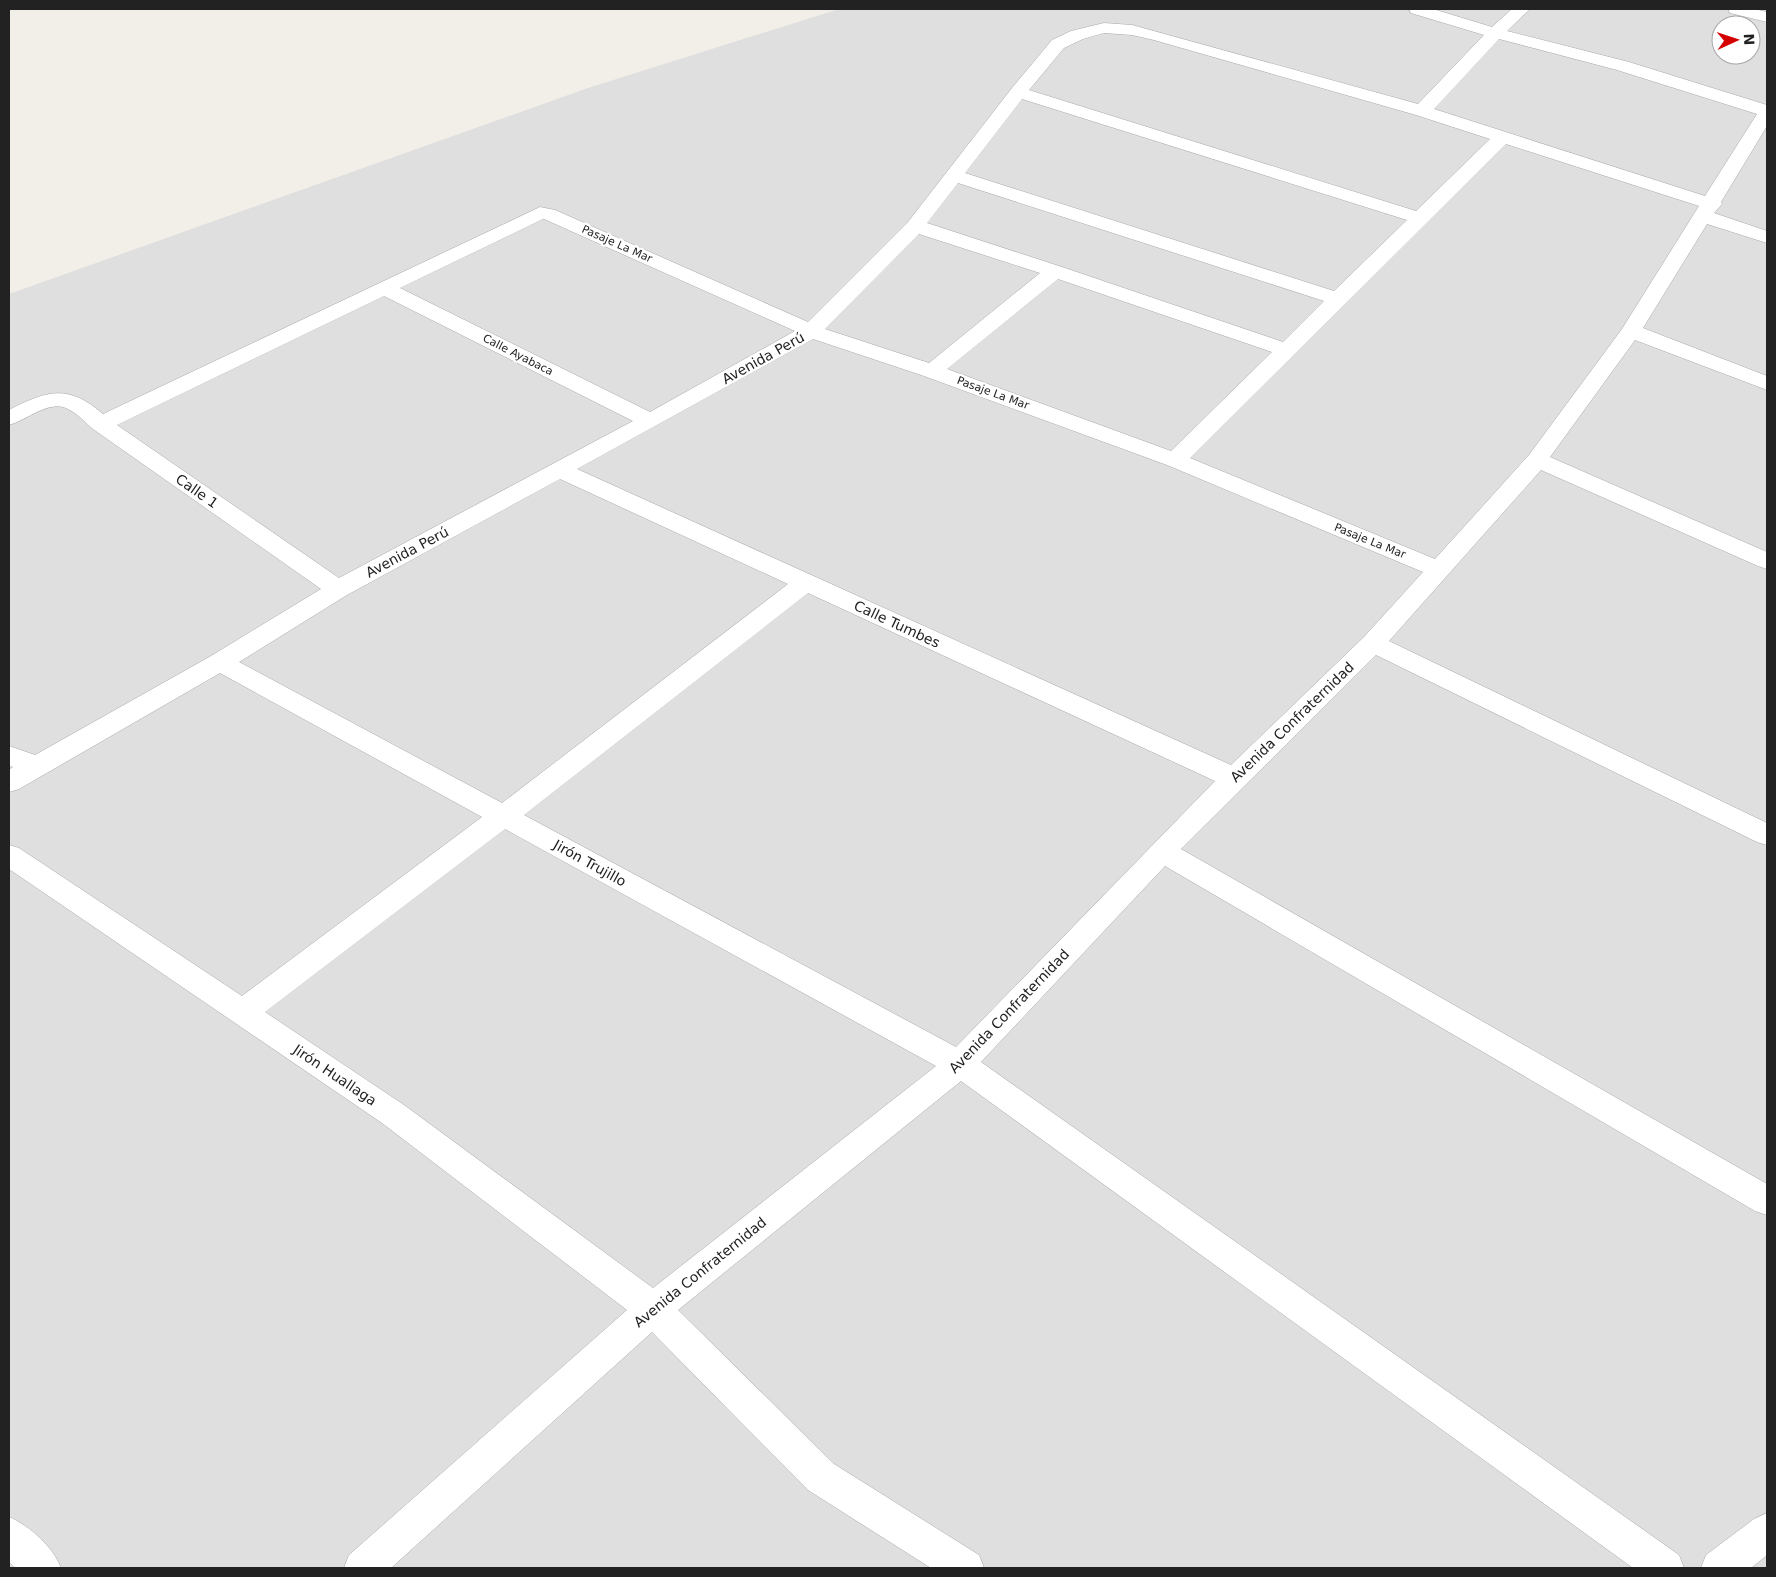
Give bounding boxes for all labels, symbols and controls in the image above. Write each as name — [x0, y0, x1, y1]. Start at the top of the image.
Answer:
north arrow — [1711, 15, 1761, 65]
text: N — [1741, 33, 1757, 46]
street label: Pasaje La Mar — [580, 223, 655, 266]
street label: Avenida Perú — [719, 329, 807, 387]
street label: Calle Ayabaca — [481, 332, 555, 378]
street label: Pasaje La Mar — [955, 374, 1031, 412]
street label: Calle 1 — [173, 471, 221, 511]
street label: Pasaje La Mar — [1332, 521, 1408, 561]
street label: Avenida Perú — [363, 523, 451, 581]
street label: Calle Tumbes — [852, 597, 942, 651]
street label: Avenida Confraternidad — [1227, 659, 1357, 785]
street label: Jirón Trujillo — [550, 836, 629, 890]
street label: Avenida Confraternidad — [946, 946, 1072, 1076]
street label: Jirón Huallaga — [289, 1041, 380, 1109]
street label: Avenida Confraternidad — [631, 1214, 769, 1330]

